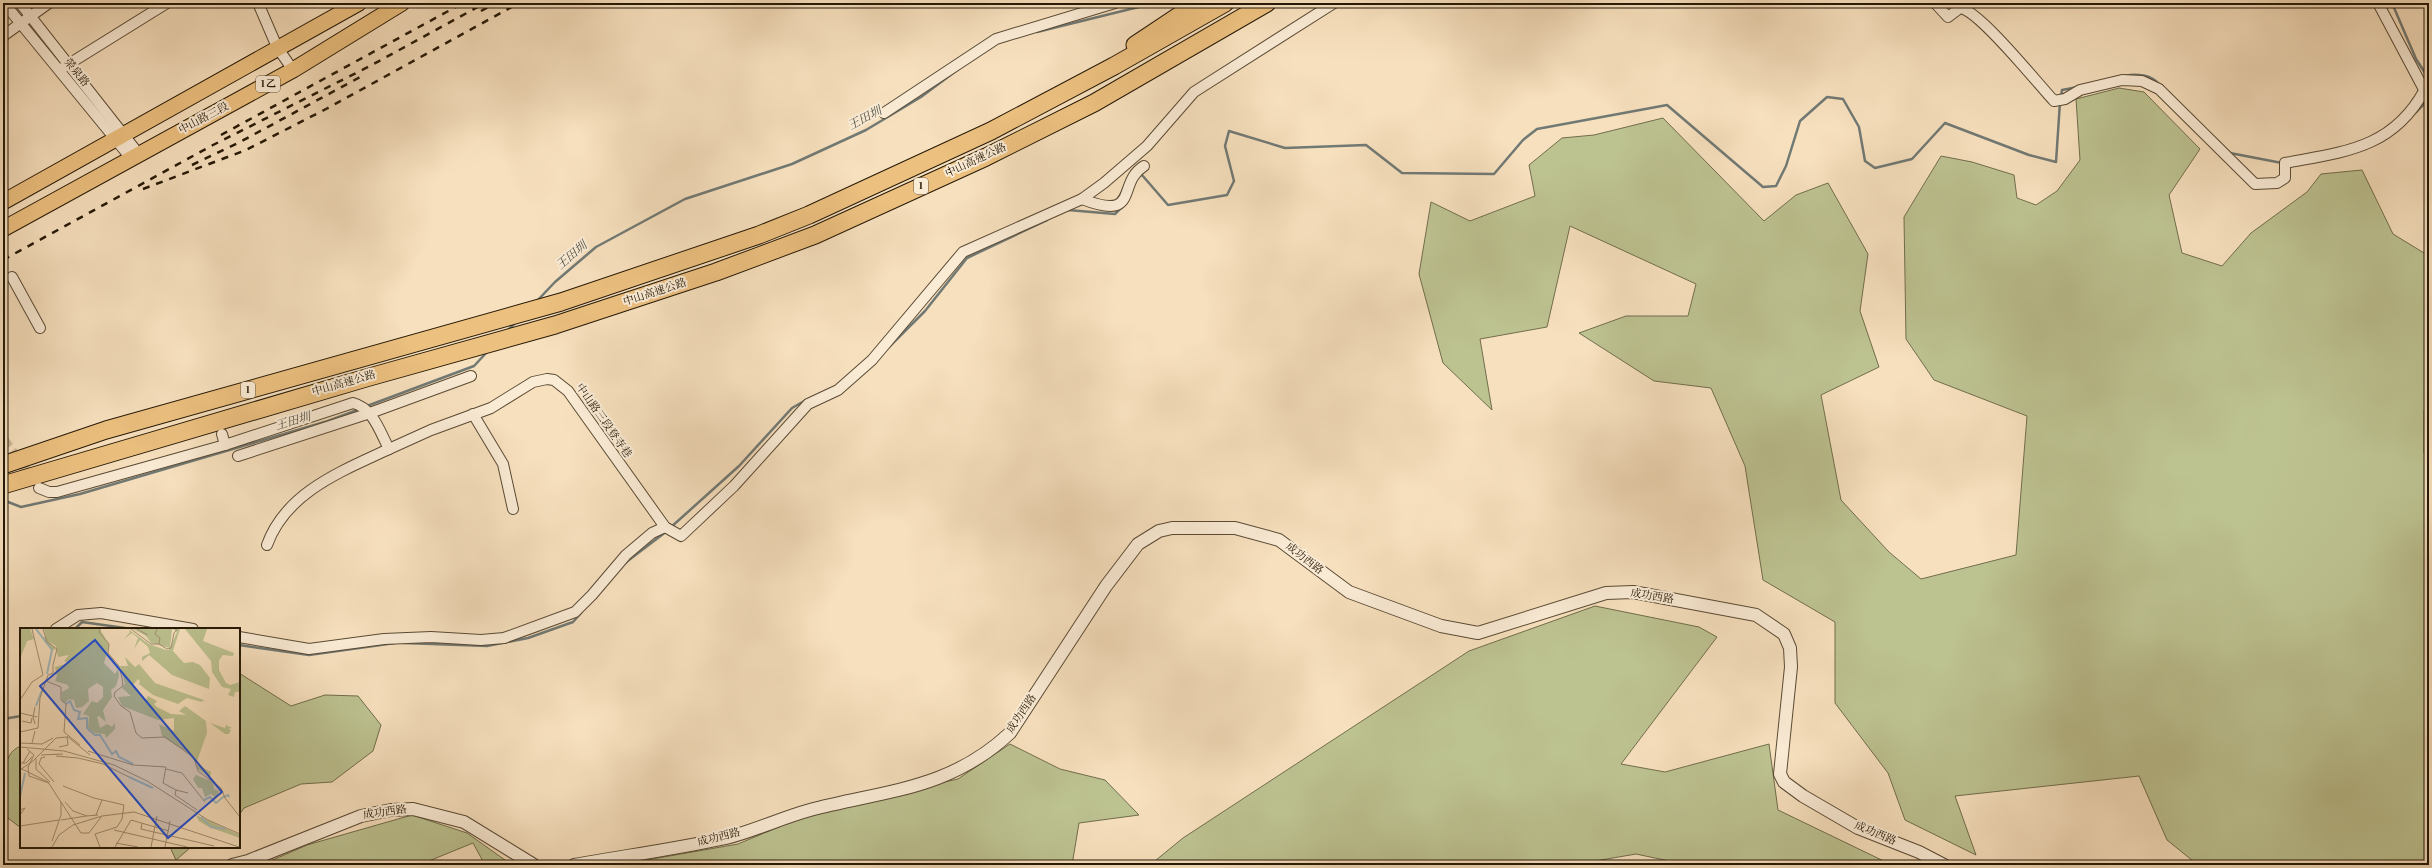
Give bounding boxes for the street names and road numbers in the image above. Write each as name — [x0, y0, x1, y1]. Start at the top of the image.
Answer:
street label: 榮泉路 — [61, 55, 92, 89]
road number: 1乙 — [256, 76, 280, 92]
street label: 中山路三段 — [176, 99, 231, 137]
street label: 中山高速公路 — [943, 140, 1008, 180]
road number: 1 — [914, 178, 928, 194]
street label: 中山高速公路 — [621, 276, 688, 308]
street label: 中山高速公路 — [310, 368, 377, 398]
street label: 中山路三段登寺巷 — [573, 381, 634, 460]
road number: 1 — [241, 382, 255, 398]
street label: 成功西路 — [1283, 540, 1326, 577]
street label: 成功西路 — [1629, 586, 1675, 606]
street label: 成功西路 — [1003, 692, 1039, 735]
street label: 成功西路 — [362, 803, 408, 822]
street label: 成功西路 — [1853, 819, 1898, 848]
street label: 成功西路 — [696, 825, 742, 849]

